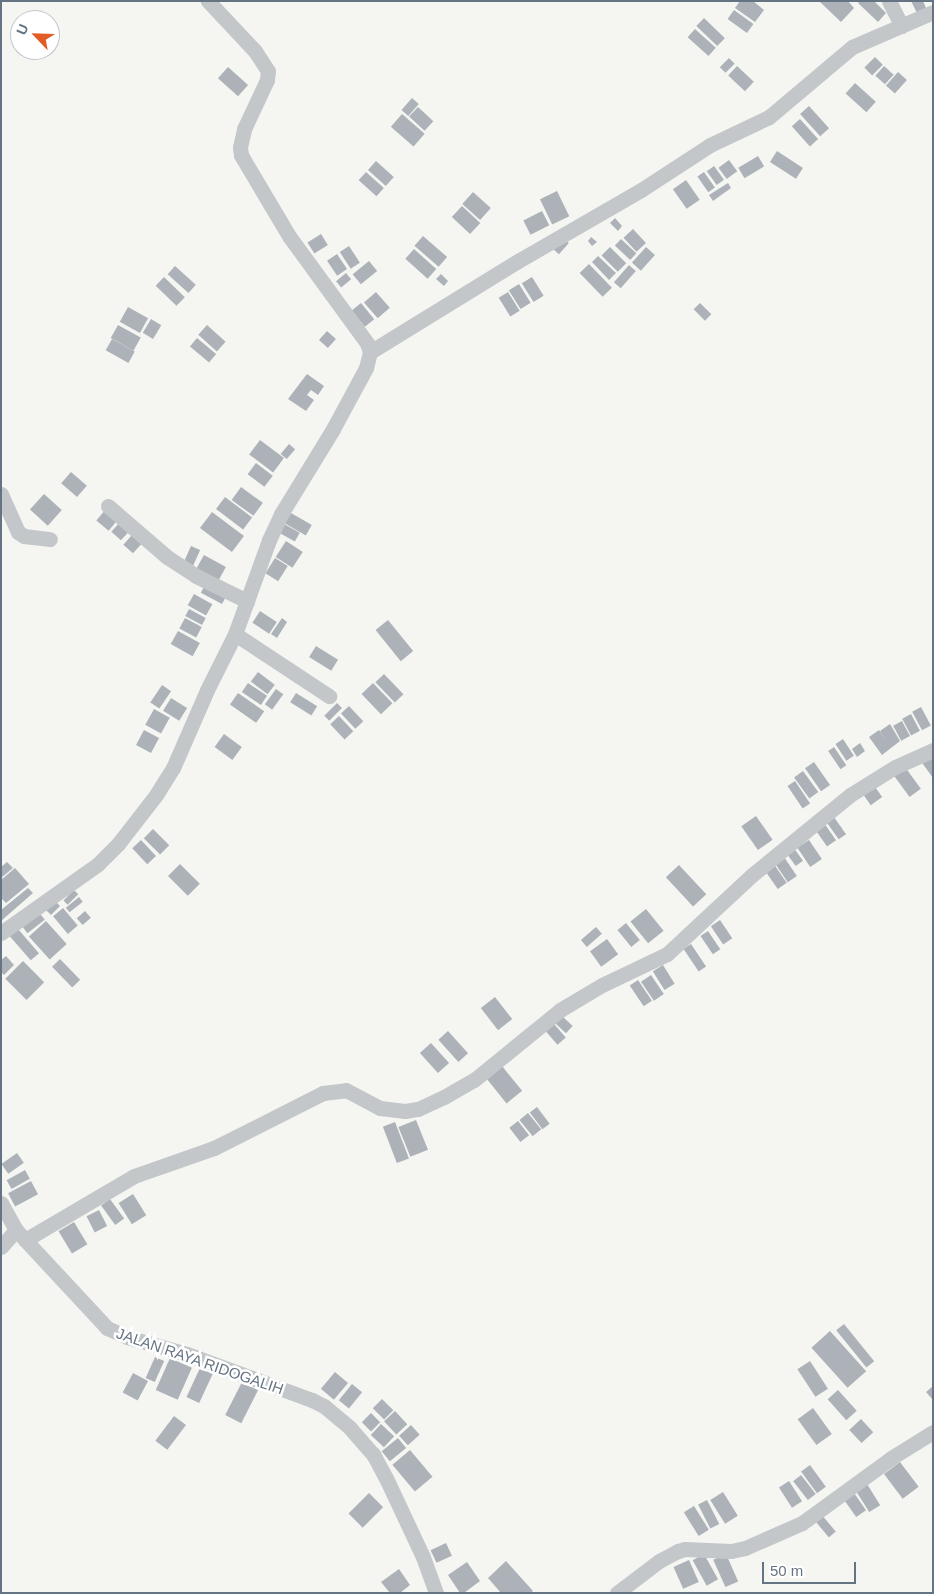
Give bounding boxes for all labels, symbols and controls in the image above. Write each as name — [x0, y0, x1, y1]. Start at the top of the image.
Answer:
north arrow — [10, 10, 60, 60]
text: U — [13, 21, 32, 37]
street label: JALAN RAYA RIDOGALIH — [114, 1324, 286, 1398]
scale bar — [764, 1552, 858, 1584]
text: 50 m — [770, 1562, 803, 1579]

